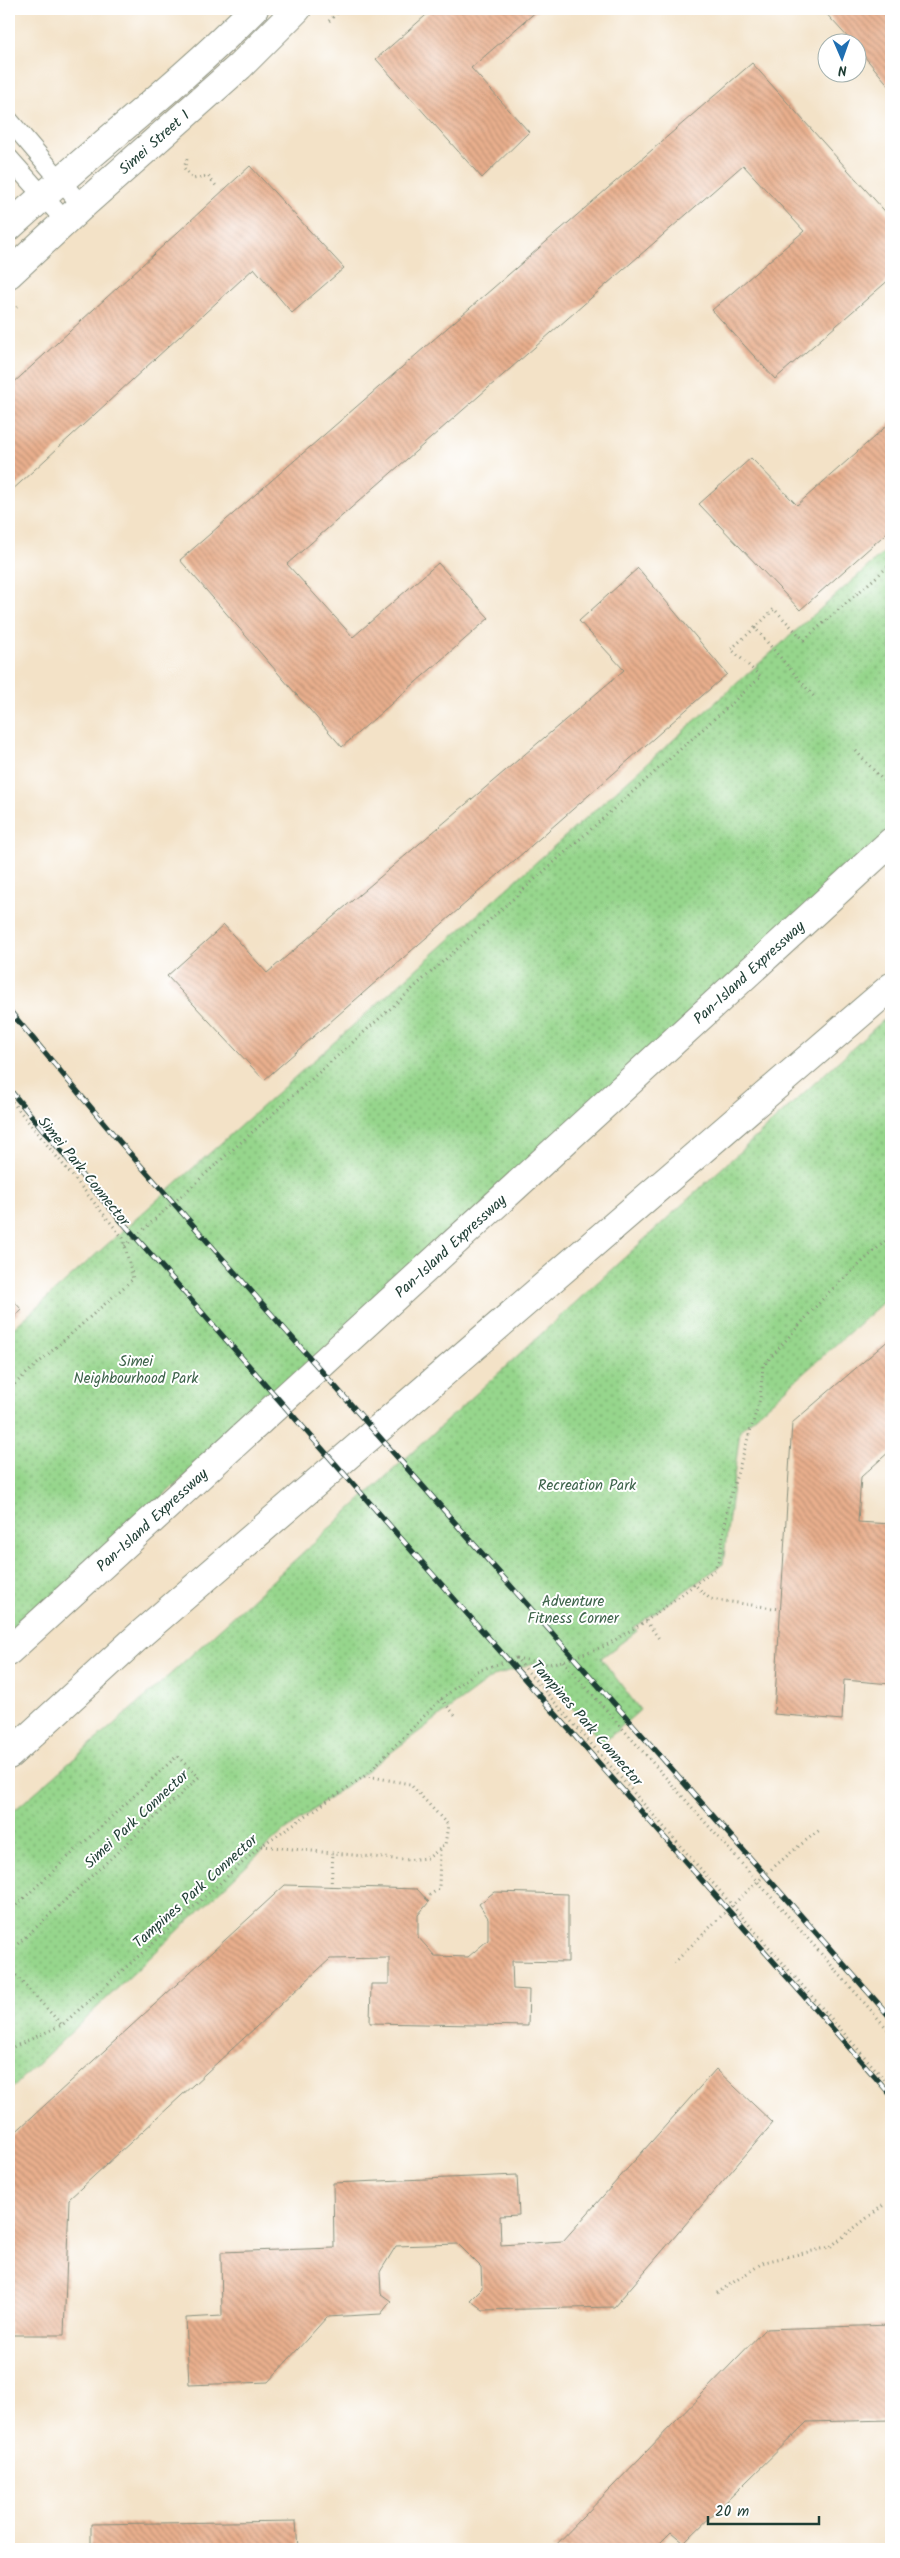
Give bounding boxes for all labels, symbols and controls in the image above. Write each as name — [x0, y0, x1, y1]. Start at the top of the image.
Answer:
north arrow — [818, 32, 868, 82]
text: N — [837, 59, 847, 81]
street label: Simei Street 1 — [114, 104, 196, 181]
street label: Pan-Island Expressway — [688, 915, 812, 1031]
street label: Simei Park Connector — [31, 1111, 136, 1233]
street label: Pan-Island Expressway — [390, 1189, 513, 1305]
park label: Simei Neighbourhood Park — [74, 1350, 199, 1391]
street label: Pan-Island Expressway — [91, 1462, 215, 1578]
park label: Recreation Park — [538, 1474, 637, 1498]
park label: Adventure Fitness Corner — [527, 1590, 620, 1631]
street label: Tampines Park Connector — [524, 1655, 649, 1793]
street label: Simei Park Connector — [79, 1764, 195, 1875]
street label: Tampines Park Connector — [128, 1828, 264, 1954]
scale bar — [708, 2493, 819, 2525]
text: 20 m — [715, 2500, 749, 2524]

